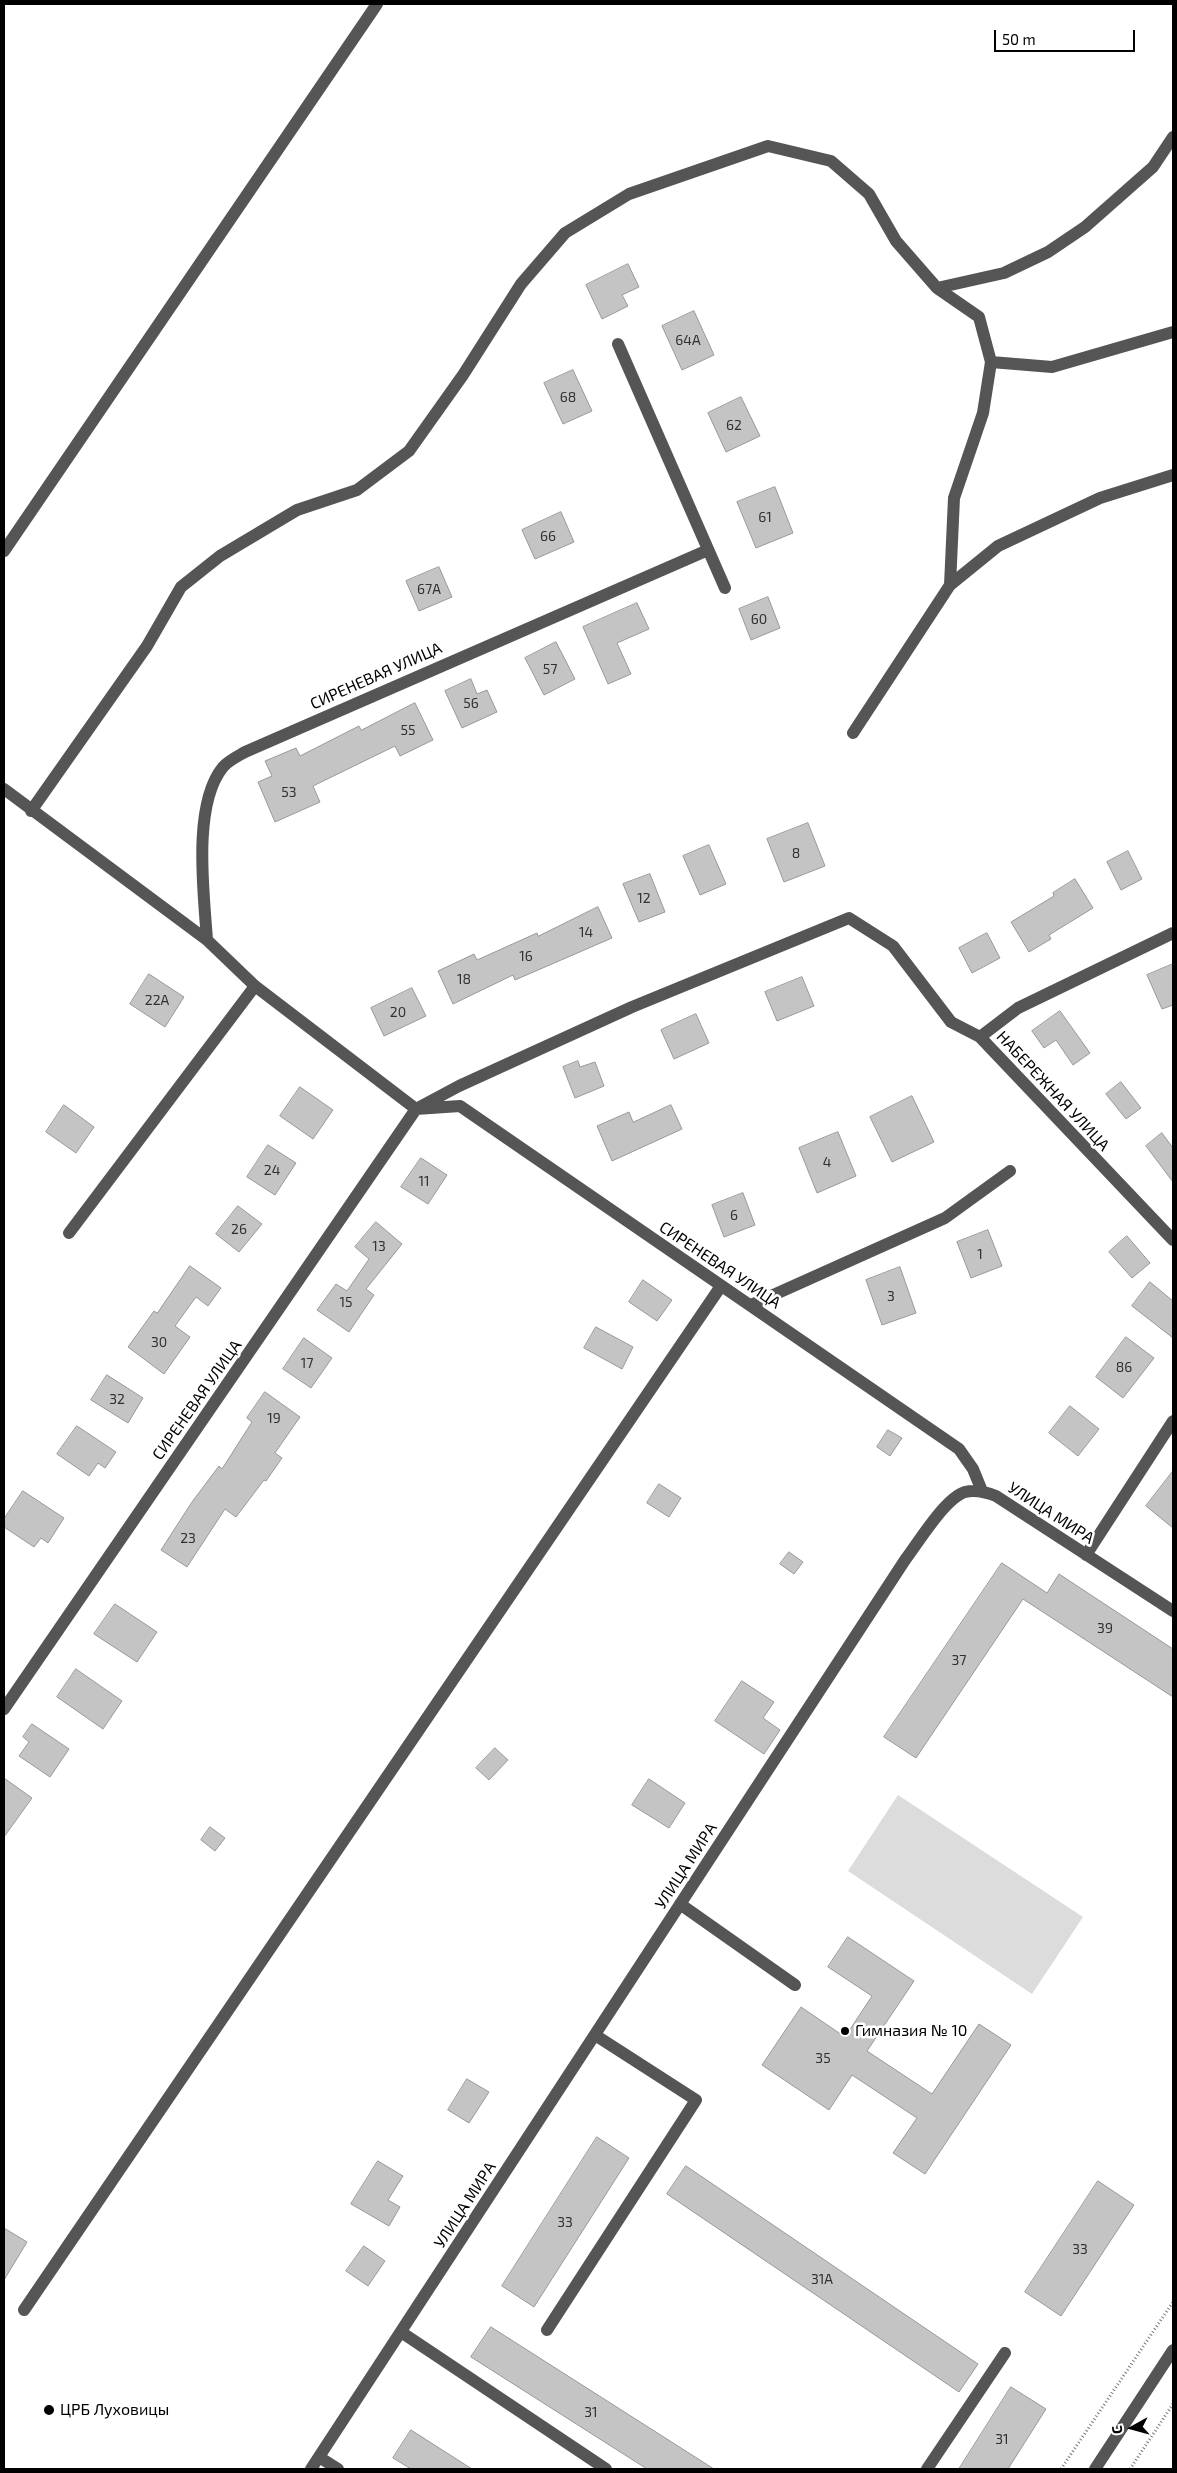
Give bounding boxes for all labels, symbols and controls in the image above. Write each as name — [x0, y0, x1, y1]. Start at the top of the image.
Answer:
scale bar — [997, 20, 1138, 52]
text: 50 m — [1002, 30, 1036, 48]
house number: 64А — [675, 332, 701, 348]
house number: 68 — [560, 389, 576, 405]
house number: 62 — [726, 417, 742, 433]
house number: 61 — [758, 509, 772, 525]
house number: 66 — [540, 528, 556, 544]
house number: 67А — [417, 581, 441, 597]
house number: 60 — [751, 611, 767, 627]
street label: СИРЕНЕВАЯ УЛИЦА — [307, 638, 445, 714]
house number: 57 — [543, 661, 557, 677]
house number: 56 — [463, 695, 479, 711]
house number: 55 — [400, 722, 416, 738]
house number: 53 — [281, 784, 297, 800]
house number: 8 — [792, 845, 800, 861]
house number: 12 — [637, 890, 651, 906]
house number: 14 — [579, 924, 593, 940]
house number: 16 — [519, 948, 533, 964]
house number: 18 — [457, 971, 471, 987]
house number: 22А — [145, 992, 169, 1008]
house number: 20 — [390, 1004, 406, 1020]
street label: НАБЕРЕЖНАЯ УЛИЦА — [992, 1027, 1114, 1155]
house number: 4 — [823, 1154, 831, 1170]
house number: 24 — [264, 1162, 280, 1178]
house number: 11 — [418, 1173, 430, 1189]
house number: 6 — [730, 1207, 738, 1223]
street label: СИРЕНЕВАЯ УЛИЦА — [656, 1217, 784, 1313]
house number: 26 — [231, 1221, 247, 1237]
house number: 13 — [372, 1238, 386, 1254]
house number: 1 — [977, 1246, 983, 1262]
house number: 3 — [887, 1288, 895, 1304]
house number: 15 — [339, 1294, 353, 1310]
house number: 30 — [151, 1334, 167, 1350]
street label: СИРЕНЕВАЯ УЛИЦА — [148, 1336, 246, 1464]
house number: 17 — [301, 1355, 313, 1371]
house number: 86 — [1116, 1359, 1132, 1375]
house number: 32 — [109, 1391, 125, 1407]
house number: 19 — [267, 1410, 281, 1426]
street label: УЛИЦА МИРА — [1004, 1478, 1098, 1548]
house number: 23 — [180, 1530, 196, 1546]
house number: 39 — [1097, 1620, 1113, 1636]
house number: 37 — [952, 1652, 966, 1668]
street label: УЛИЦА МИРА — [651, 1819, 721, 1913]
place label: Гимназия № 10 — [855, 2021, 967, 2041]
marker: Гимназия № 10 — [839, 2025, 851, 2037]
house number: 35 — [815, 2050, 831, 2066]
street label: УЛИЦА МИРА — [430, 2158, 500, 2252]
house number: 33 — [557, 2214, 573, 2230]
house number: 33 — [1072, 2241, 1088, 2257]
house number: 31А — [811, 2271, 833, 2287]
place label: ЦРБ Луховицы — [60, 2400, 169, 2420]
marker: ЦРБ Луховицы — [42, 2403, 56, 2417]
north arrow — [1107, 2403, 1157, 2453]
house number: 31 — [584, 2404, 598, 2420]
text: С — [1108, 2425, 1126, 2435]
house number: 31 — [995, 2431, 1009, 2447]

